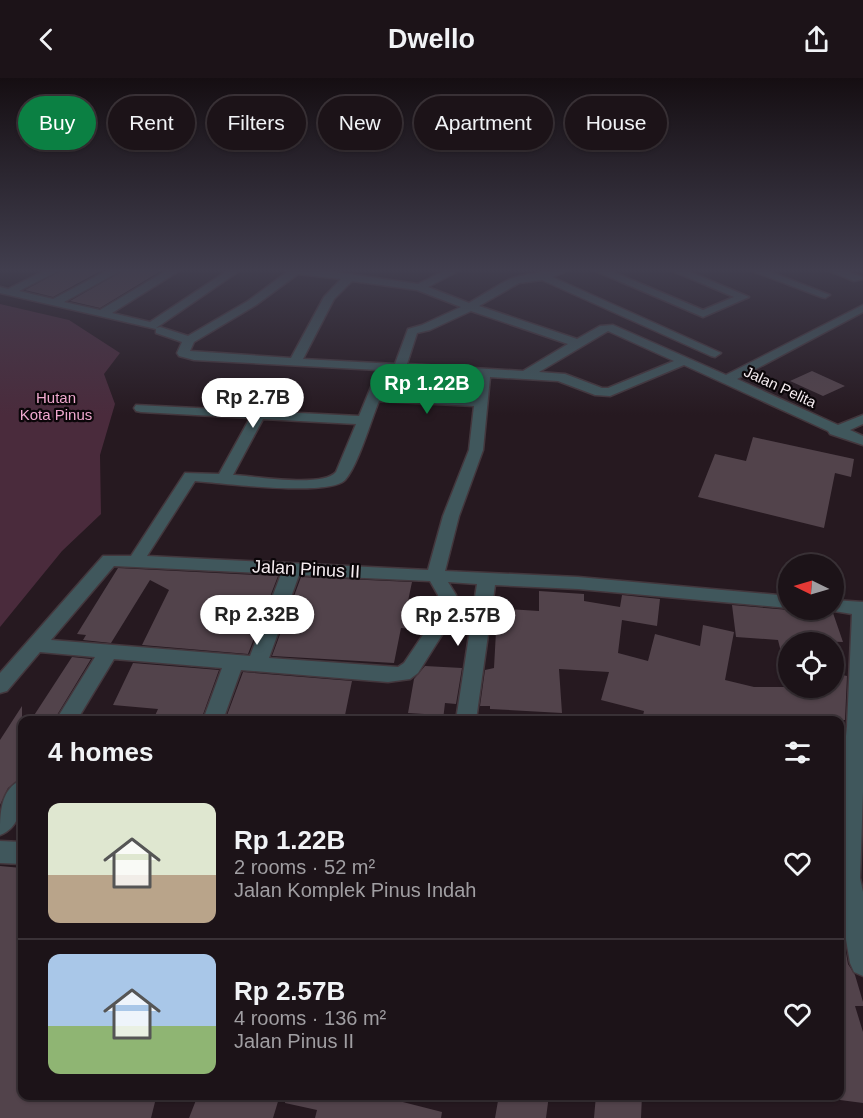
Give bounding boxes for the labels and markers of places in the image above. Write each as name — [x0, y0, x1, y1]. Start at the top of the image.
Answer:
pin: Rp 1.22B — [365, 364, 489, 415]
pin: Rp 2.7B — [198, 378, 308, 429]
pin: Rp 2.32B — [195, 595, 319, 646]
pin: Rp 2.57B — [396, 596, 520, 647]

